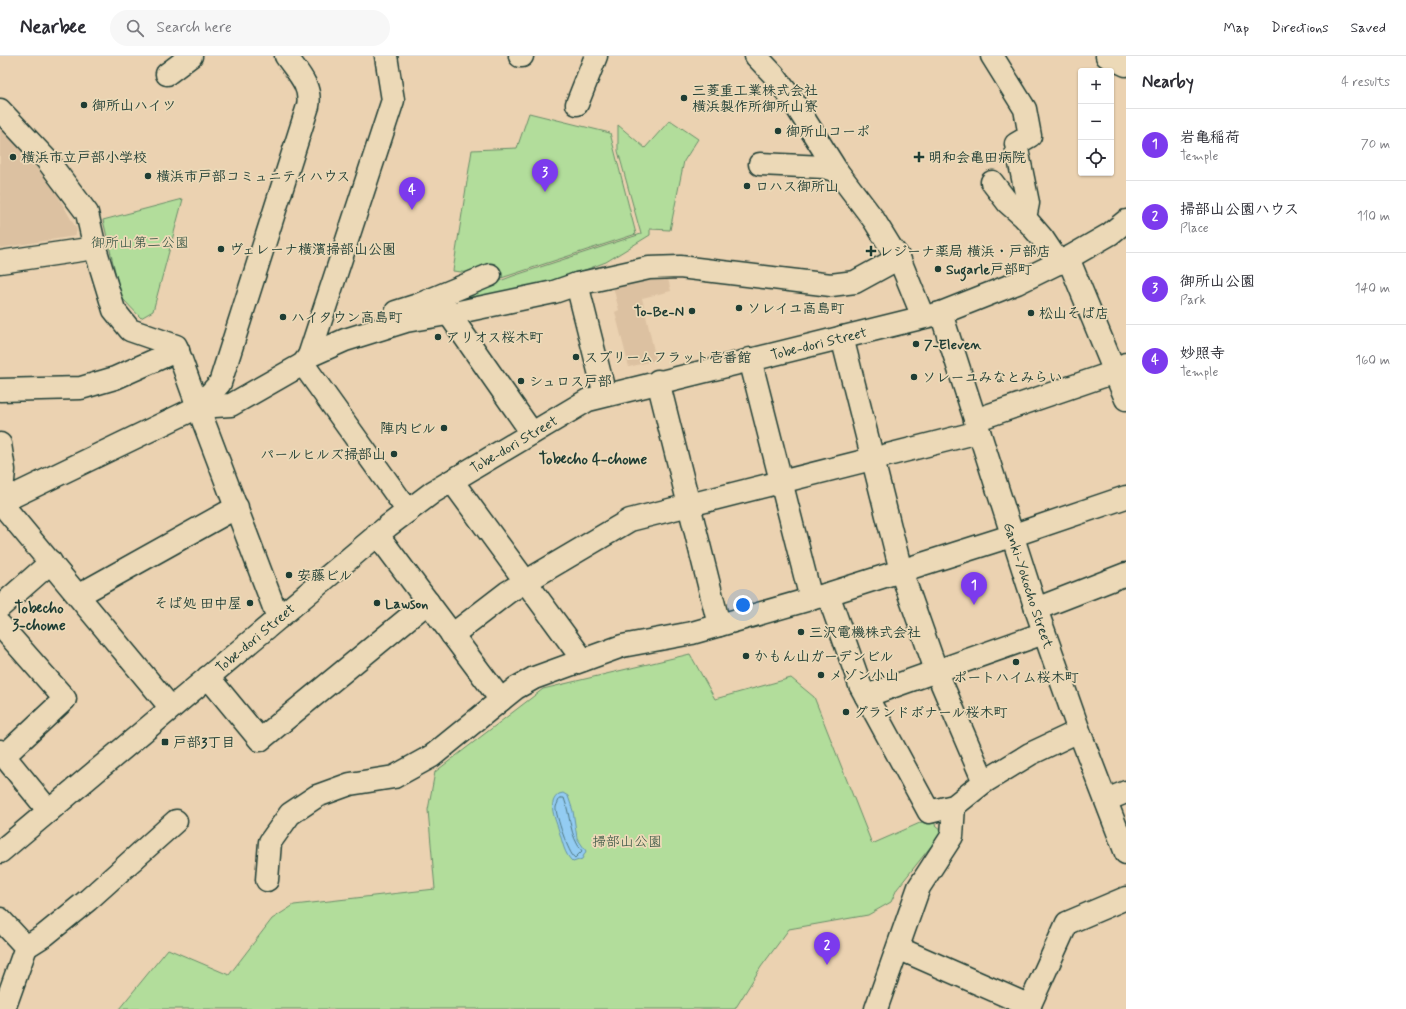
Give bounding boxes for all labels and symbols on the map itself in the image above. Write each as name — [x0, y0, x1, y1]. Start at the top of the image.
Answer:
place label: 三菱重工業株式会社 横浜製作所御所山寮 — [692, 82, 818, 116]
marker: 三菱重工業株式会社 横浜製作所御所山寮 — [679, 93, 689, 103]
place label: 御所山ハイツ — [92, 97, 176, 115]
marker: 御所山ハイツ — [79, 100, 89, 110]
place label: 御所山コーポ — [786, 123, 870, 141]
marker: 御所山コーポ — [773, 126, 783, 136]
place label: 横浜市立戸部小学校 — [21, 149, 147, 167]
place label: 明和会亀田病院 — [928, 149, 1026, 167]
marker: 明和会亀田病院 — [913, 151, 925, 163]
marker: 横浜市立戸部小学校 — [8, 152, 18, 162]
pin: 3 — [532, 159, 558, 192]
place label: 横浜市戸部コミュニティハウス — [156, 168, 350, 186]
marker: 横浜市戸部コミュニティハウス — [143, 171, 153, 181]
pin: 4 — [399, 177, 425, 210]
place label: ロハス御所山 — [755, 178, 839, 196]
marker: ロハス御所山 — [742, 181, 752, 191]
park label: 御所山第二公園 — [91, 234, 189, 252]
place label: ヴェレーナ横濱掃部山公園 — [229, 241, 396, 259]
place label: レジーナ薬局 横浜・戸部店 — [879, 243, 1051, 261]
marker: ヴェレーナ横濱掃部山公園 — [216, 244, 226, 254]
marker: レジーナ薬局 横浜・戸部店 — [866, 246, 876, 256]
place label: Sugarle戸部町 — [946, 261, 1032, 282]
marker: Sugarle戸部町 — [933, 264, 943, 274]
place label: ソレイユ高島町 — [747, 300, 844, 318]
place label: To-Be-N — [634, 303, 684, 321]
marker: ソレイユ高島町 — [734, 303, 744, 313]
place label: 松山そば店 — [1039, 305, 1109, 323]
marker: To-Be-N — [687, 306, 697, 316]
marker: 松山そば店 — [1026, 308, 1036, 318]
place label: ハイタウン高島町 — [291, 309, 402, 327]
marker: ハイタウン高島町 — [278, 312, 288, 322]
street label: Tobe-dori Street — [769, 323, 869, 365]
place label: アリオス桜木町 — [446, 329, 543, 347]
marker: アリオス桜木町 — [433, 332, 443, 342]
place label: 7-Eleven — [924, 336, 983, 354]
marker: 7-Eleven — [911, 339, 921, 349]
place label: スプリームフラット壱番館 — [584, 349, 751, 367]
marker: スプリームフラット壱番館 — [571, 352, 581, 362]
place label: ソレーユみなとみらい — [922, 369, 1063, 387]
marker: ソレーユみなとみらい — [909, 372, 919, 382]
place label: シュロス戸部 — [529, 373, 612, 391]
marker: シュロス戸部 — [516, 376, 526, 386]
street label: Tobe-dori Street — [467, 412, 562, 478]
place label: 陣内ビル — [380, 420, 436, 438]
marker: 陣内ビル — [439, 423, 449, 433]
place label: パールヒルズ掃部山 — [260, 446, 386, 464]
marker: パールヒルズ掃部山 — [389, 449, 399, 459]
district label: Tobecho 4-chome — [539, 450, 648, 470]
street label: Ganki-Yokocho Street — [999, 520, 1057, 652]
place label: 安藤ビル — [297, 567, 353, 585]
marker: 安藤ビル — [284, 570, 294, 580]
pin: 1 — [961, 572, 987, 605]
place label: そば処 田中屋 — [154, 595, 242, 613]
place label: Lawson — [385, 595, 428, 613]
your location — [733, 595, 753, 615]
marker: そば処 田中屋 — [245, 598, 255, 608]
marker: Lawson — [372, 598, 382, 608]
district label: Tobecho 3-chome — [12, 599, 66, 636]
street label: Tobe-dori Street — [212, 600, 299, 677]
place label: 三沢電機株式会社 — [809, 624, 921, 642]
marker: 三沢電機株式会社 — [796, 627, 806, 637]
place label: かもん山ガーデンビル — [754, 648, 894, 666]
marker: かもん山ガーデンビル — [741, 651, 751, 661]
marker: ポートハイム桜木町 — [1011, 657, 1021, 667]
place label: メゾン小山 — [829, 667, 899, 685]
place label: ポートハイム桜木町 — [953, 669, 1079, 687]
marker: メゾン小山 — [816, 670, 826, 680]
place label: グランドボナール桜木町 — [854, 704, 1007, 722]
marker: グランドボナール桜木町 — [841, 707, 851, 717]
place label: 戸部3丁目 — [173, 734, 235, 752]
marker: 戸部3丁目 — [160, 737, 170, 747]
park label: 掃部山公園 — [592, 833, 662, 851]
pin: 2 — [814, 932, 840, 965]

